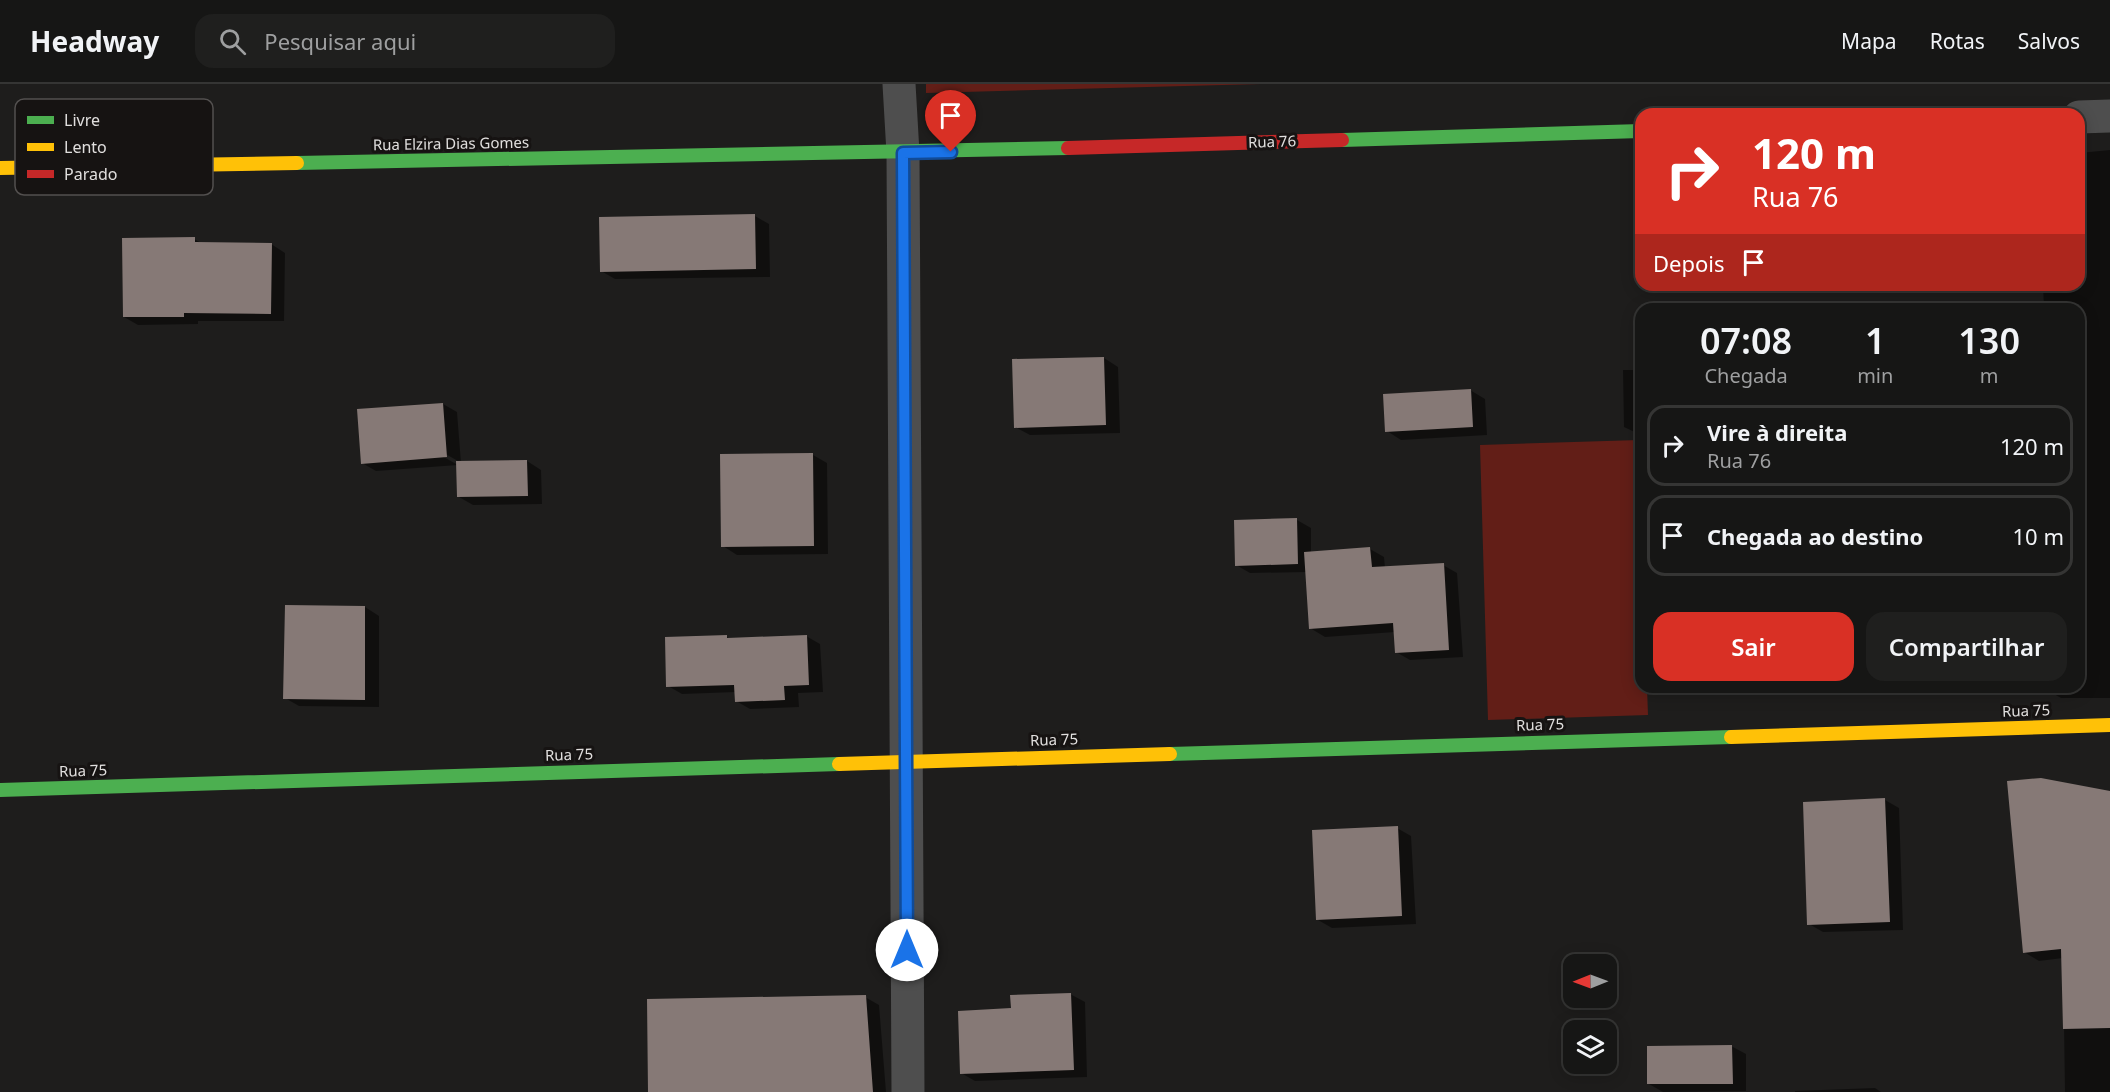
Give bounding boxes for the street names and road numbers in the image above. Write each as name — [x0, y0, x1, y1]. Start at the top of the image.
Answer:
street label: Rua 76 — [1248, 130, 1296, 152]
street label: Rua Elzira Dias Gomes — [373, 132, 529, 154]
street label: Rua 75 — [2002, 699, 2050, 721]
street label: Rua 75 — [1516, 713, 1564, 735]
street label: Rua 75 — [1030, 728, 1078, 750]
street label: Rua 75 — [545, 743, 593, 765]
street label: Rua 75 — [59, 759, 107, 781]

